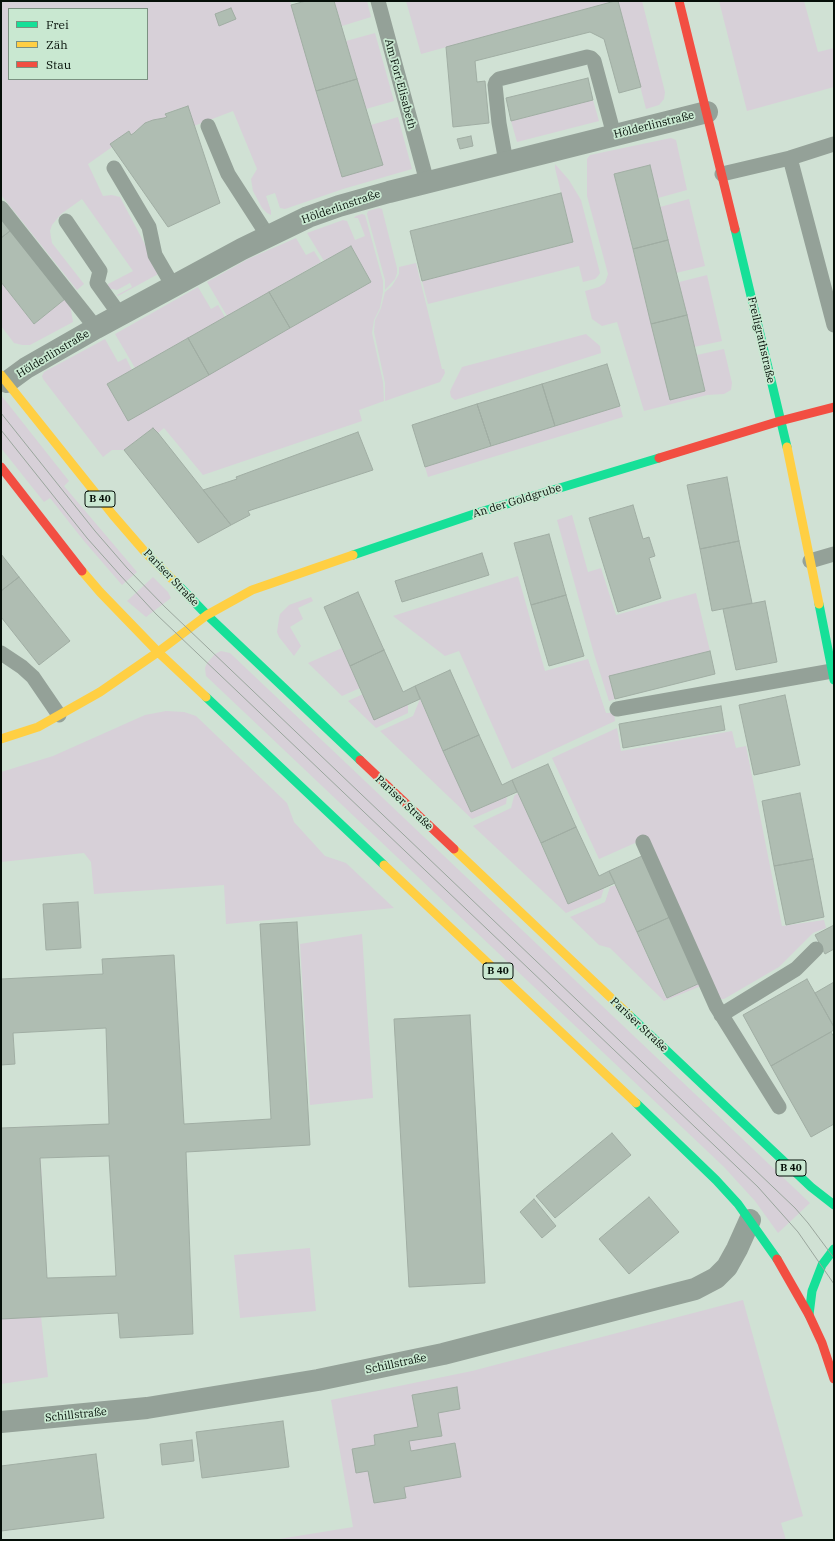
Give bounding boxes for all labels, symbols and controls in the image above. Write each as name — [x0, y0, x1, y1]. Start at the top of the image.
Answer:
legend — [8, 8, 148, 80]
text: Frei — [46, 17, 69, 32]
text: Zäh — [46, 37, 68, 52]
street label: Am Fort Elisabeth — [382, 37, 418, 131]
text: Stau — [46, 57, 71, 72]
street label: Hölderlinstraße — [612, 109, 696, 141]
street label: Hölderlinstraße — [300, 187, 382, 227]
street label: Freiligrathstraße — [745, 296, 777, 384]
street label: Hölderlinstraße — [14, 327, 92, 381]
street label: An der Goldgrube — [471, 481, 563, 521]
road number: B 40 — [85, 491, 115, 507]
street label: Pariser Straße — [141, 547, 201, 609]
street label: Pariser Straße — [372, 773, 436, 833]
road number: B 40 — [483, 963, 513, 979]
street label: Pariser Straße — [607, 995, 671, 1055]
road number: B 40 — [776, 1160, 806, 1176]
street label: Schillstraße — [364, 1351, 428, 1377]
street label: Schillstraße — [44, 1405, 108, 1425]

